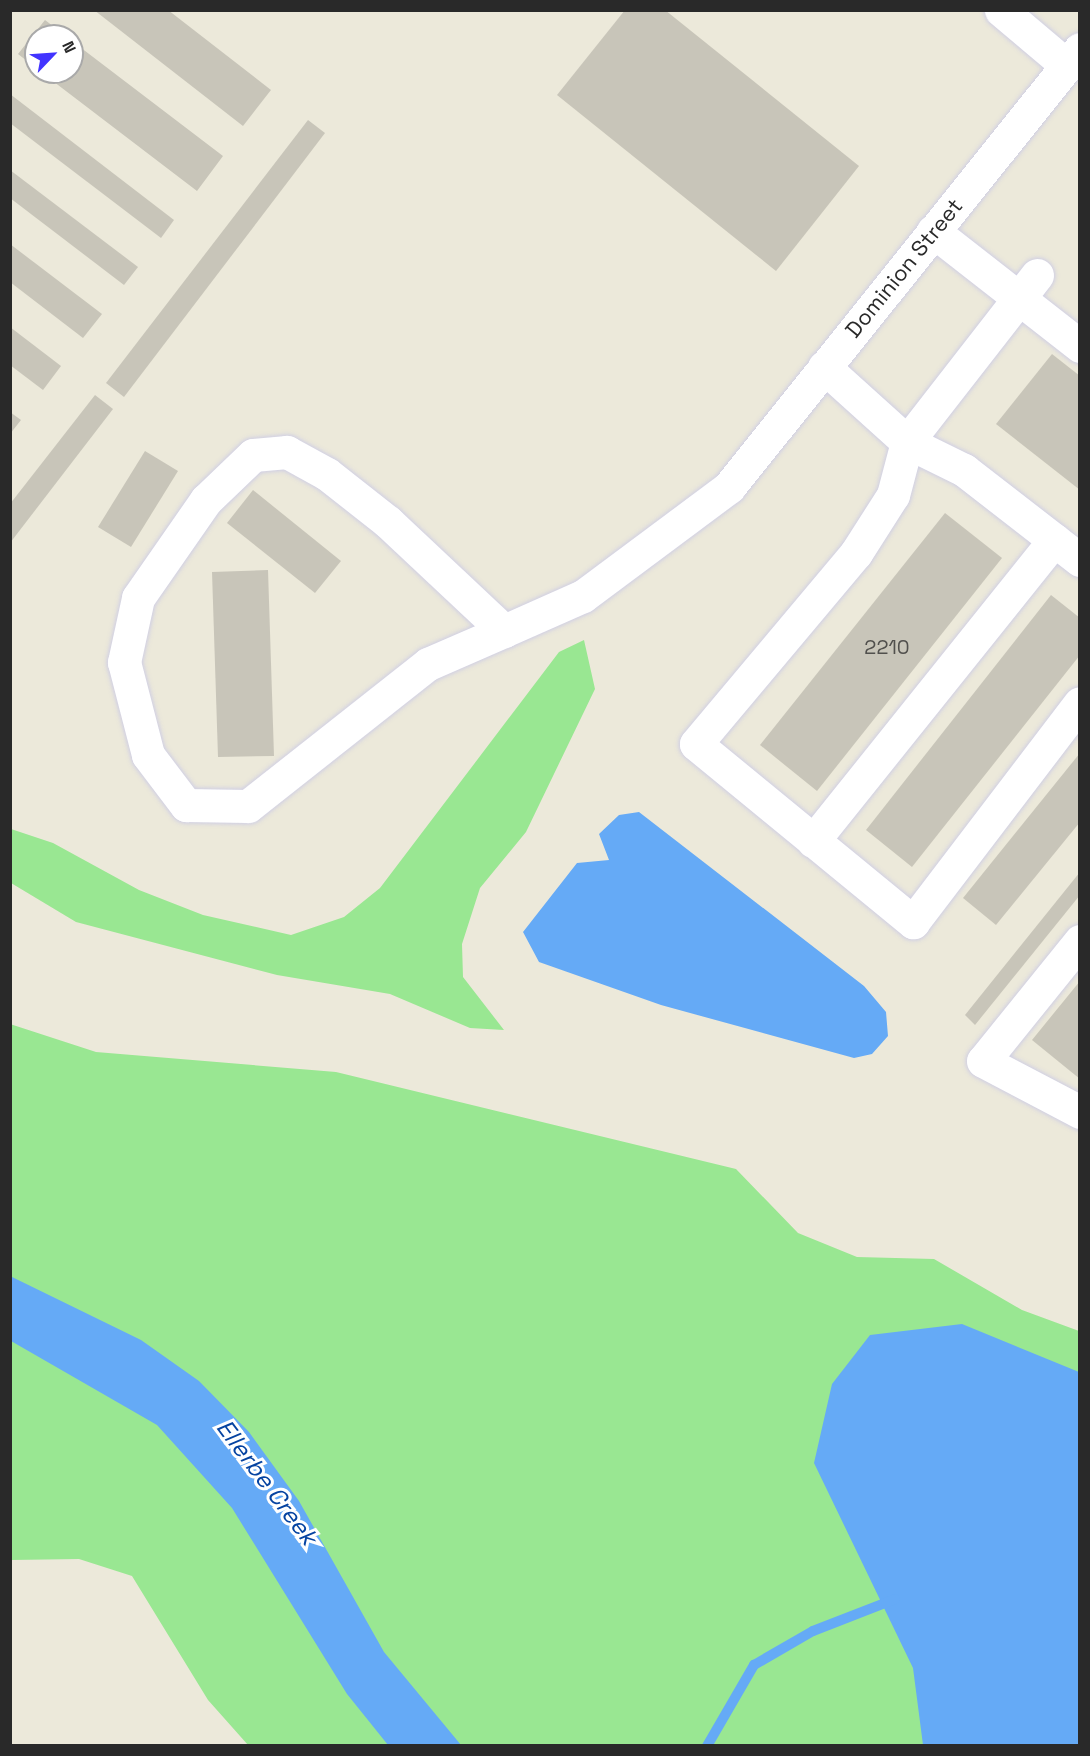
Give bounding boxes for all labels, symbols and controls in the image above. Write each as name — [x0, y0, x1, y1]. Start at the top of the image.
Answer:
north arrow — [24, 24, 84, 84]
text: N — [57, 38, 81, 56]
street label: Dominion Street — [840, 193, 968, 343]
house number: 2210 — [864, 635, 910, 659]
water label: Ellerbe Creek — [210, 1414, 324, 1550]

